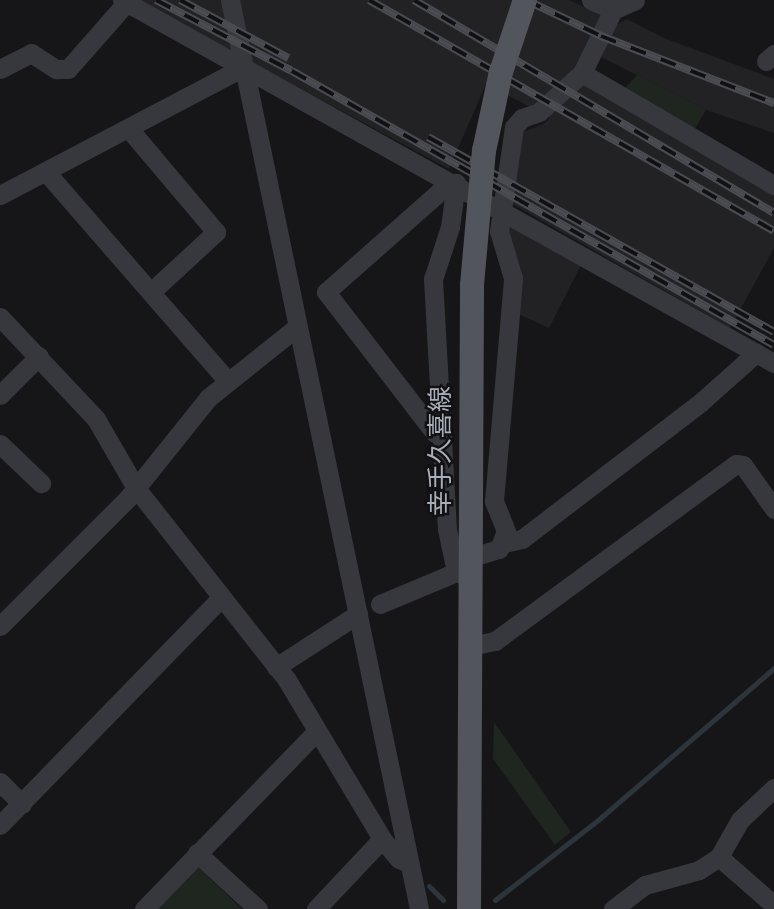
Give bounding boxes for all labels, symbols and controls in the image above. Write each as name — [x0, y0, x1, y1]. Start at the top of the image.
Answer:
street label: 幸手久喜線 — [426, 386, 458, 516]

